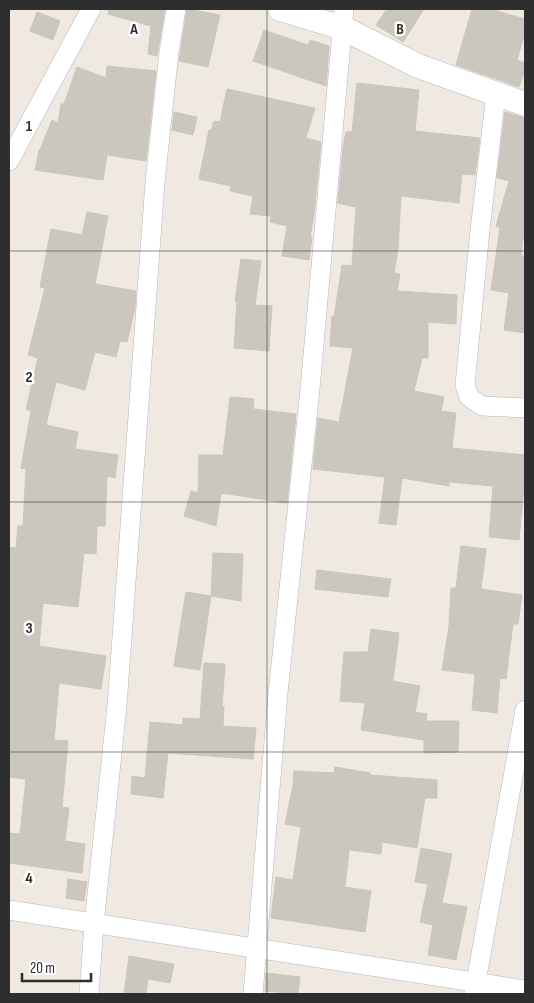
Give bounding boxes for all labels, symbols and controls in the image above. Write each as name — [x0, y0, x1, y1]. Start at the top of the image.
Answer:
text: A — [129, 20, 138, 39]
text: B — [396, 20, 404, 39]
text: 1 — [26, 117, 33, 136]
text: 2 — [25, 368, 33, 387]
text: 3 — [25, 619, 33, 638]
text: 4 — [25, 869, 33, 888]
scale bar — [22, 950, 91, 982]
text: 20 m — [30, 959, 55, 978]

